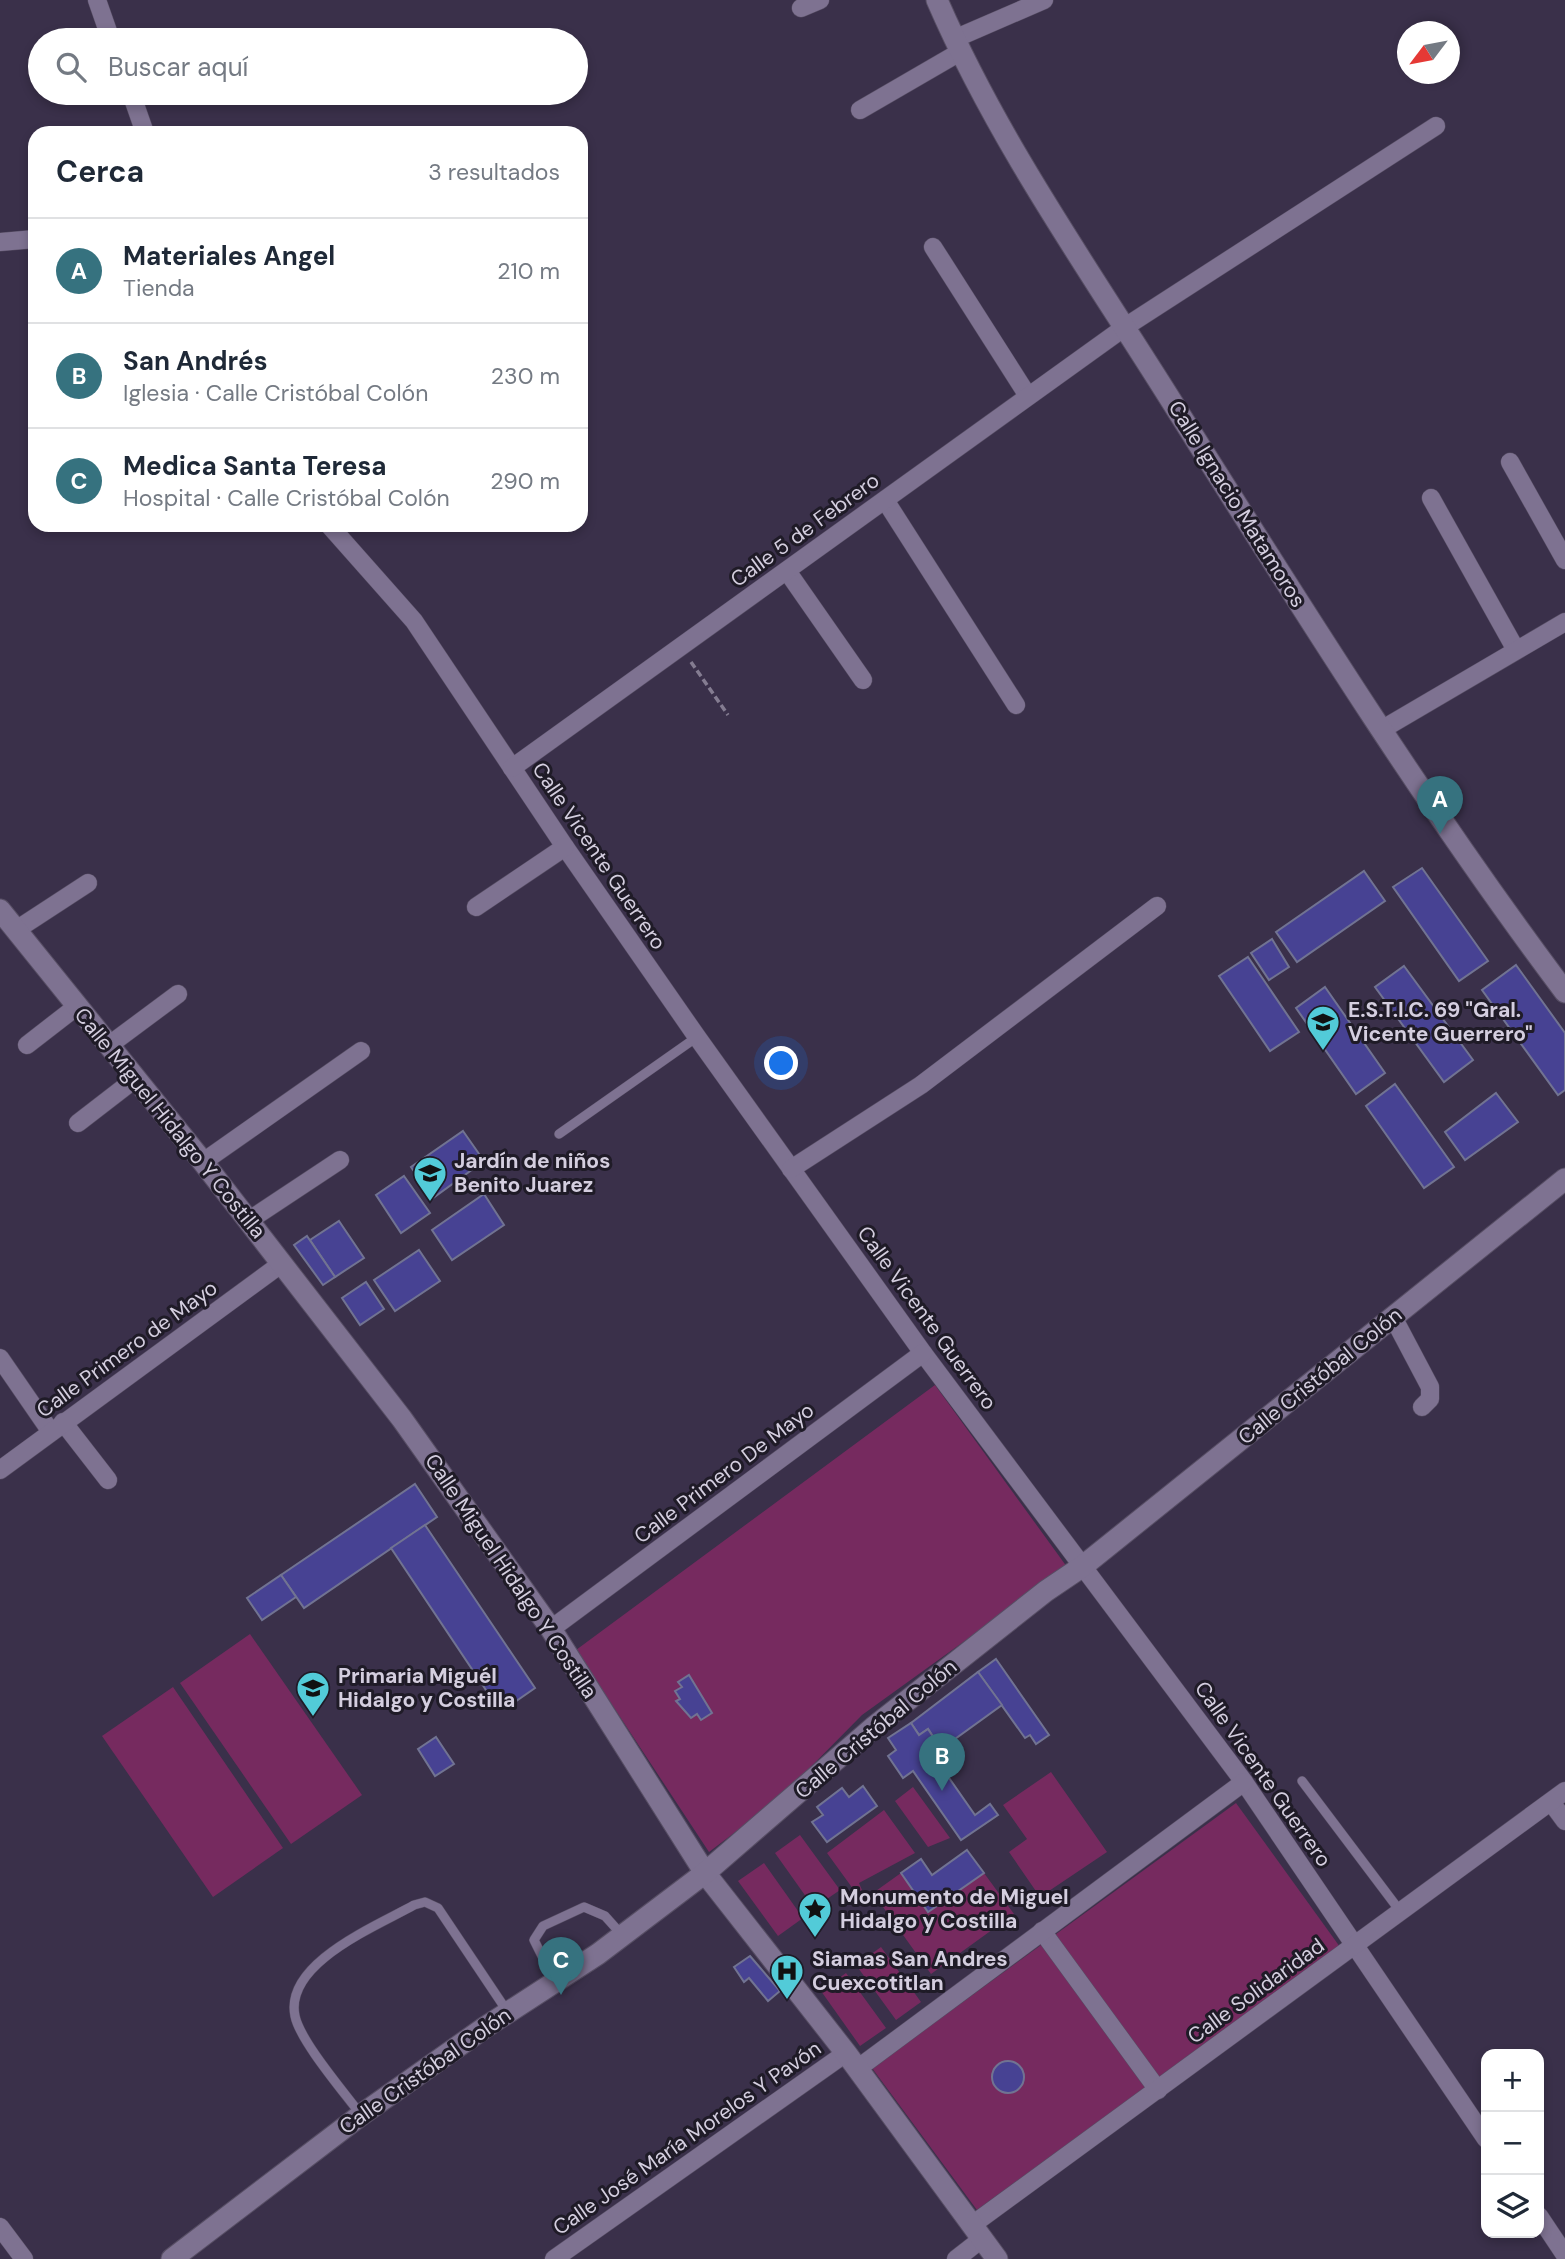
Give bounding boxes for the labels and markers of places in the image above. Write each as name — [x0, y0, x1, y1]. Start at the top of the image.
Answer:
pin: A — [1417, 776, 1463, 834]
place label: E.S.T.I.C. 69 "Gral. Vicente Guerrero" — [1348, 996, 1533, 1048]
school or university icon: E.S.T.I.C. 69 "Gral. Vicente Guerrero" — [1304, 1003, 1342, 1052]
place label: Jardín de niños Benito Juarez — [454, 1147, 610, 1199]
school or university icon: Jardín de niños Benito Juarez — [411, 1154, 449, 1203]
place label: Primaria Miguél Hidalgo y Costilla — [338, 1662, 515, 1714]
school or university icon: Primaria Miguél Hidalgo y Costilla — [294, 1669, 332, 1718]
pin: B — [919, 1733, 965, 1791]
place label: Monumento de Miguel Hidalgo y Costilla — [840, 1883, 1069, 1935]
place icon: Monumento de Miguel Hidalgo y Costilla — [796, 1890, 834, 1939]
pin: C — [538, 1937, 584, 1995]
place label: Siamas San Andres Cuexcotitlan — [812, 1945, 1008, 1997]
hospital icon: Siamas San Andres Cuexcotitlan — [768, 1952, 806, 2001]

